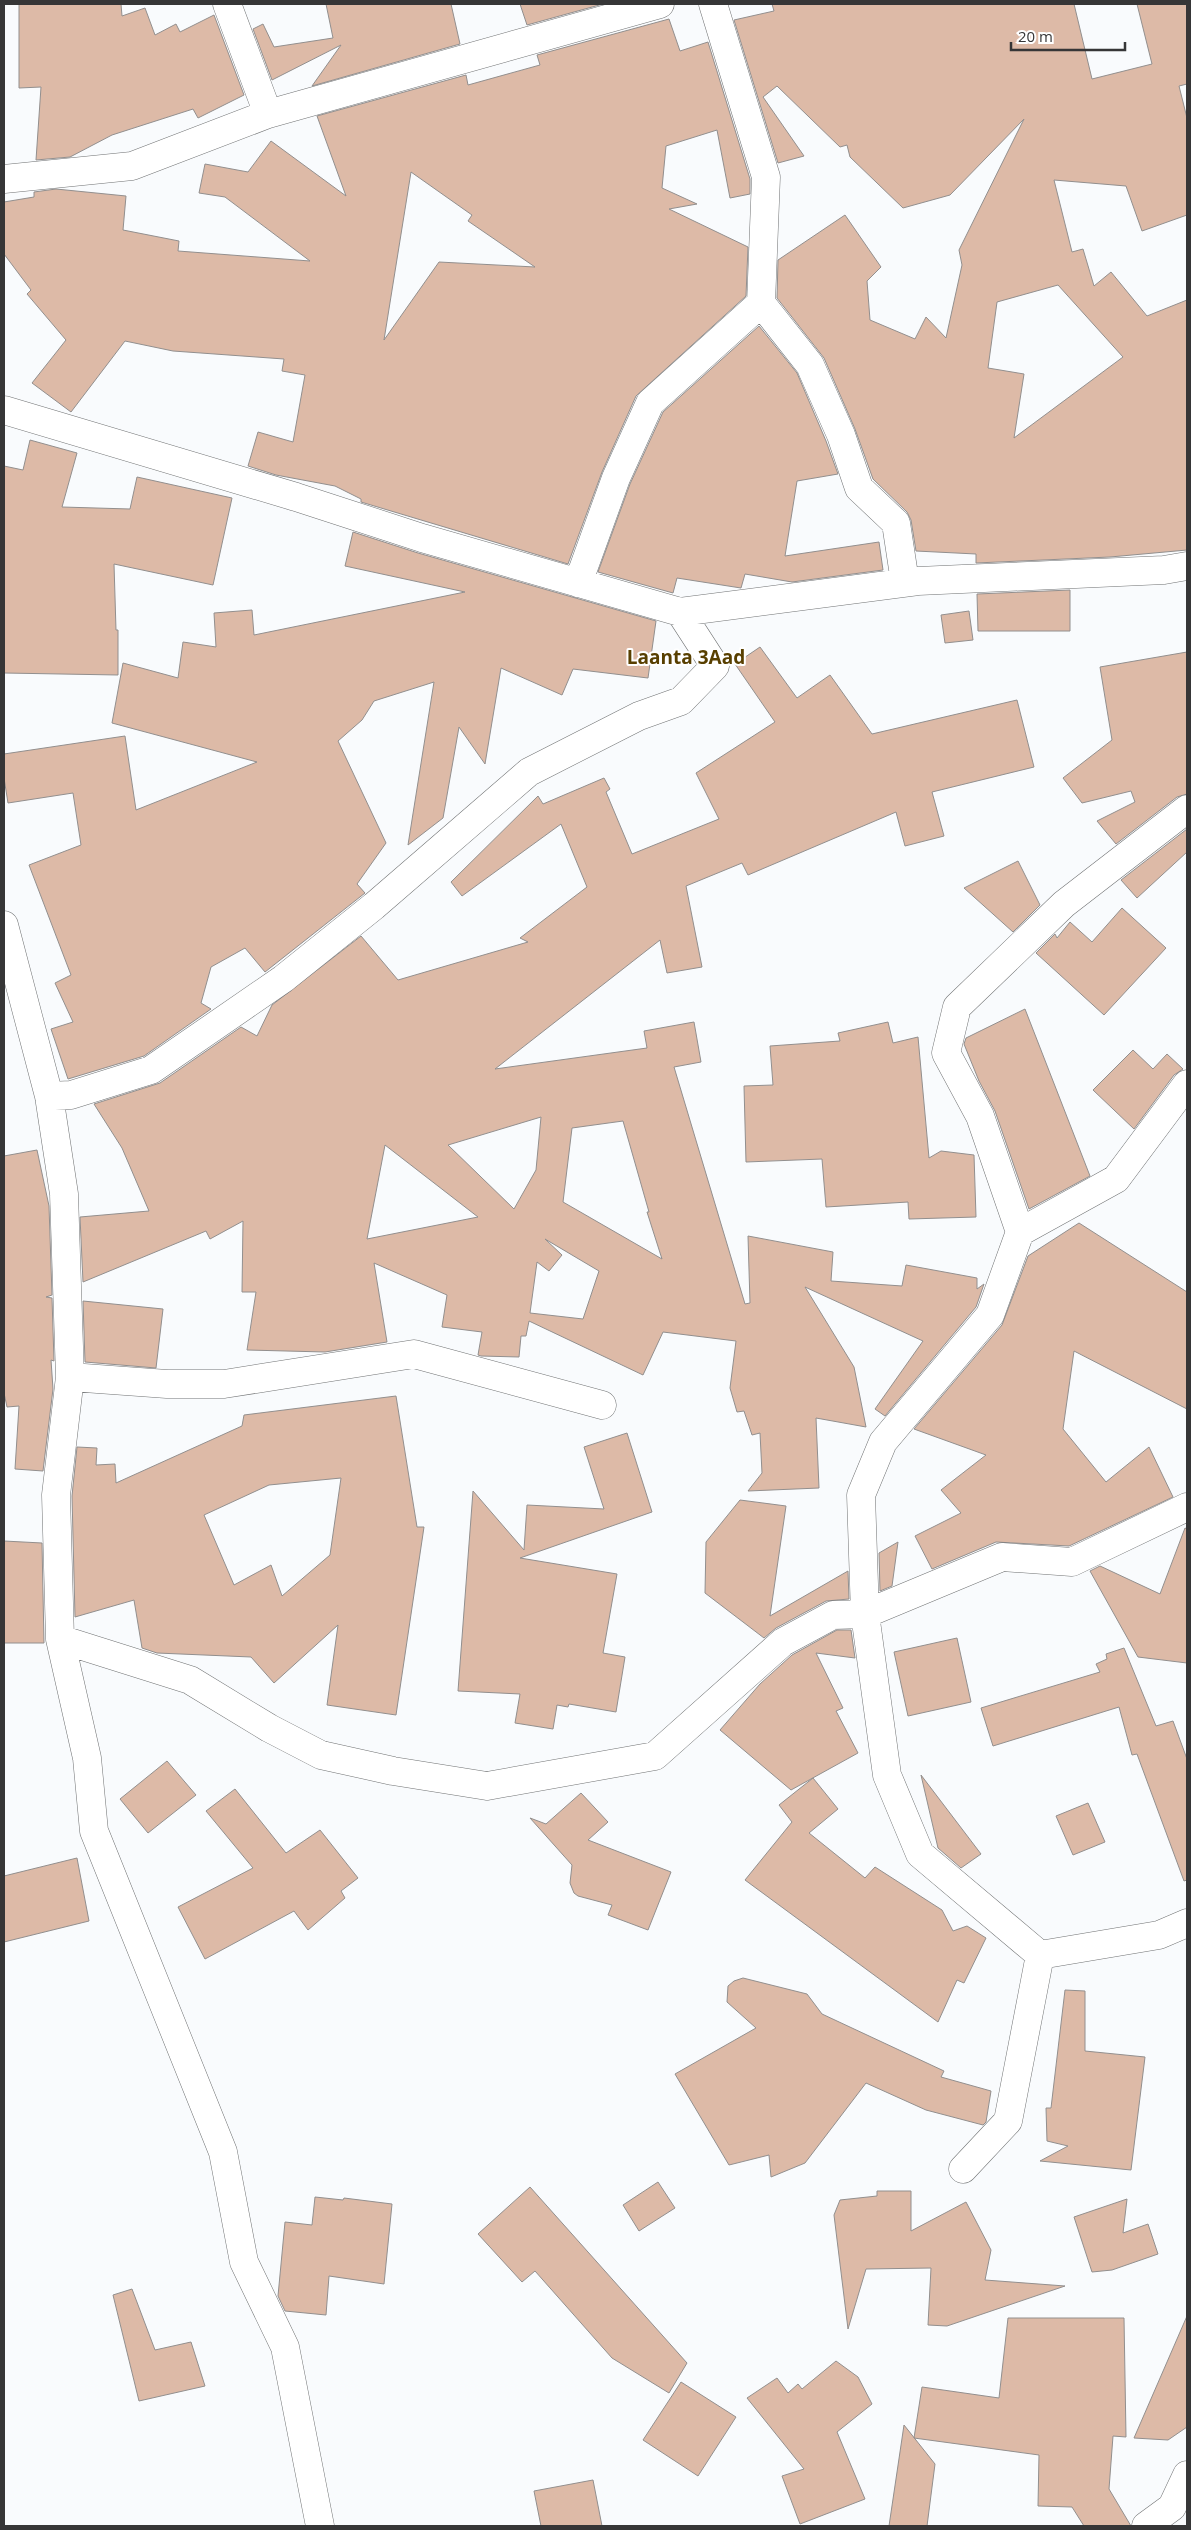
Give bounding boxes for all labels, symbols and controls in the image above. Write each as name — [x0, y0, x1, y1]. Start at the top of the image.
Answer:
scale bar — [1011, 20, 1125, 52]
text: 20 m — [1018, 26, 1053, 46]
district label: Laanta 3Aad — [627, 644, 745, 670]

